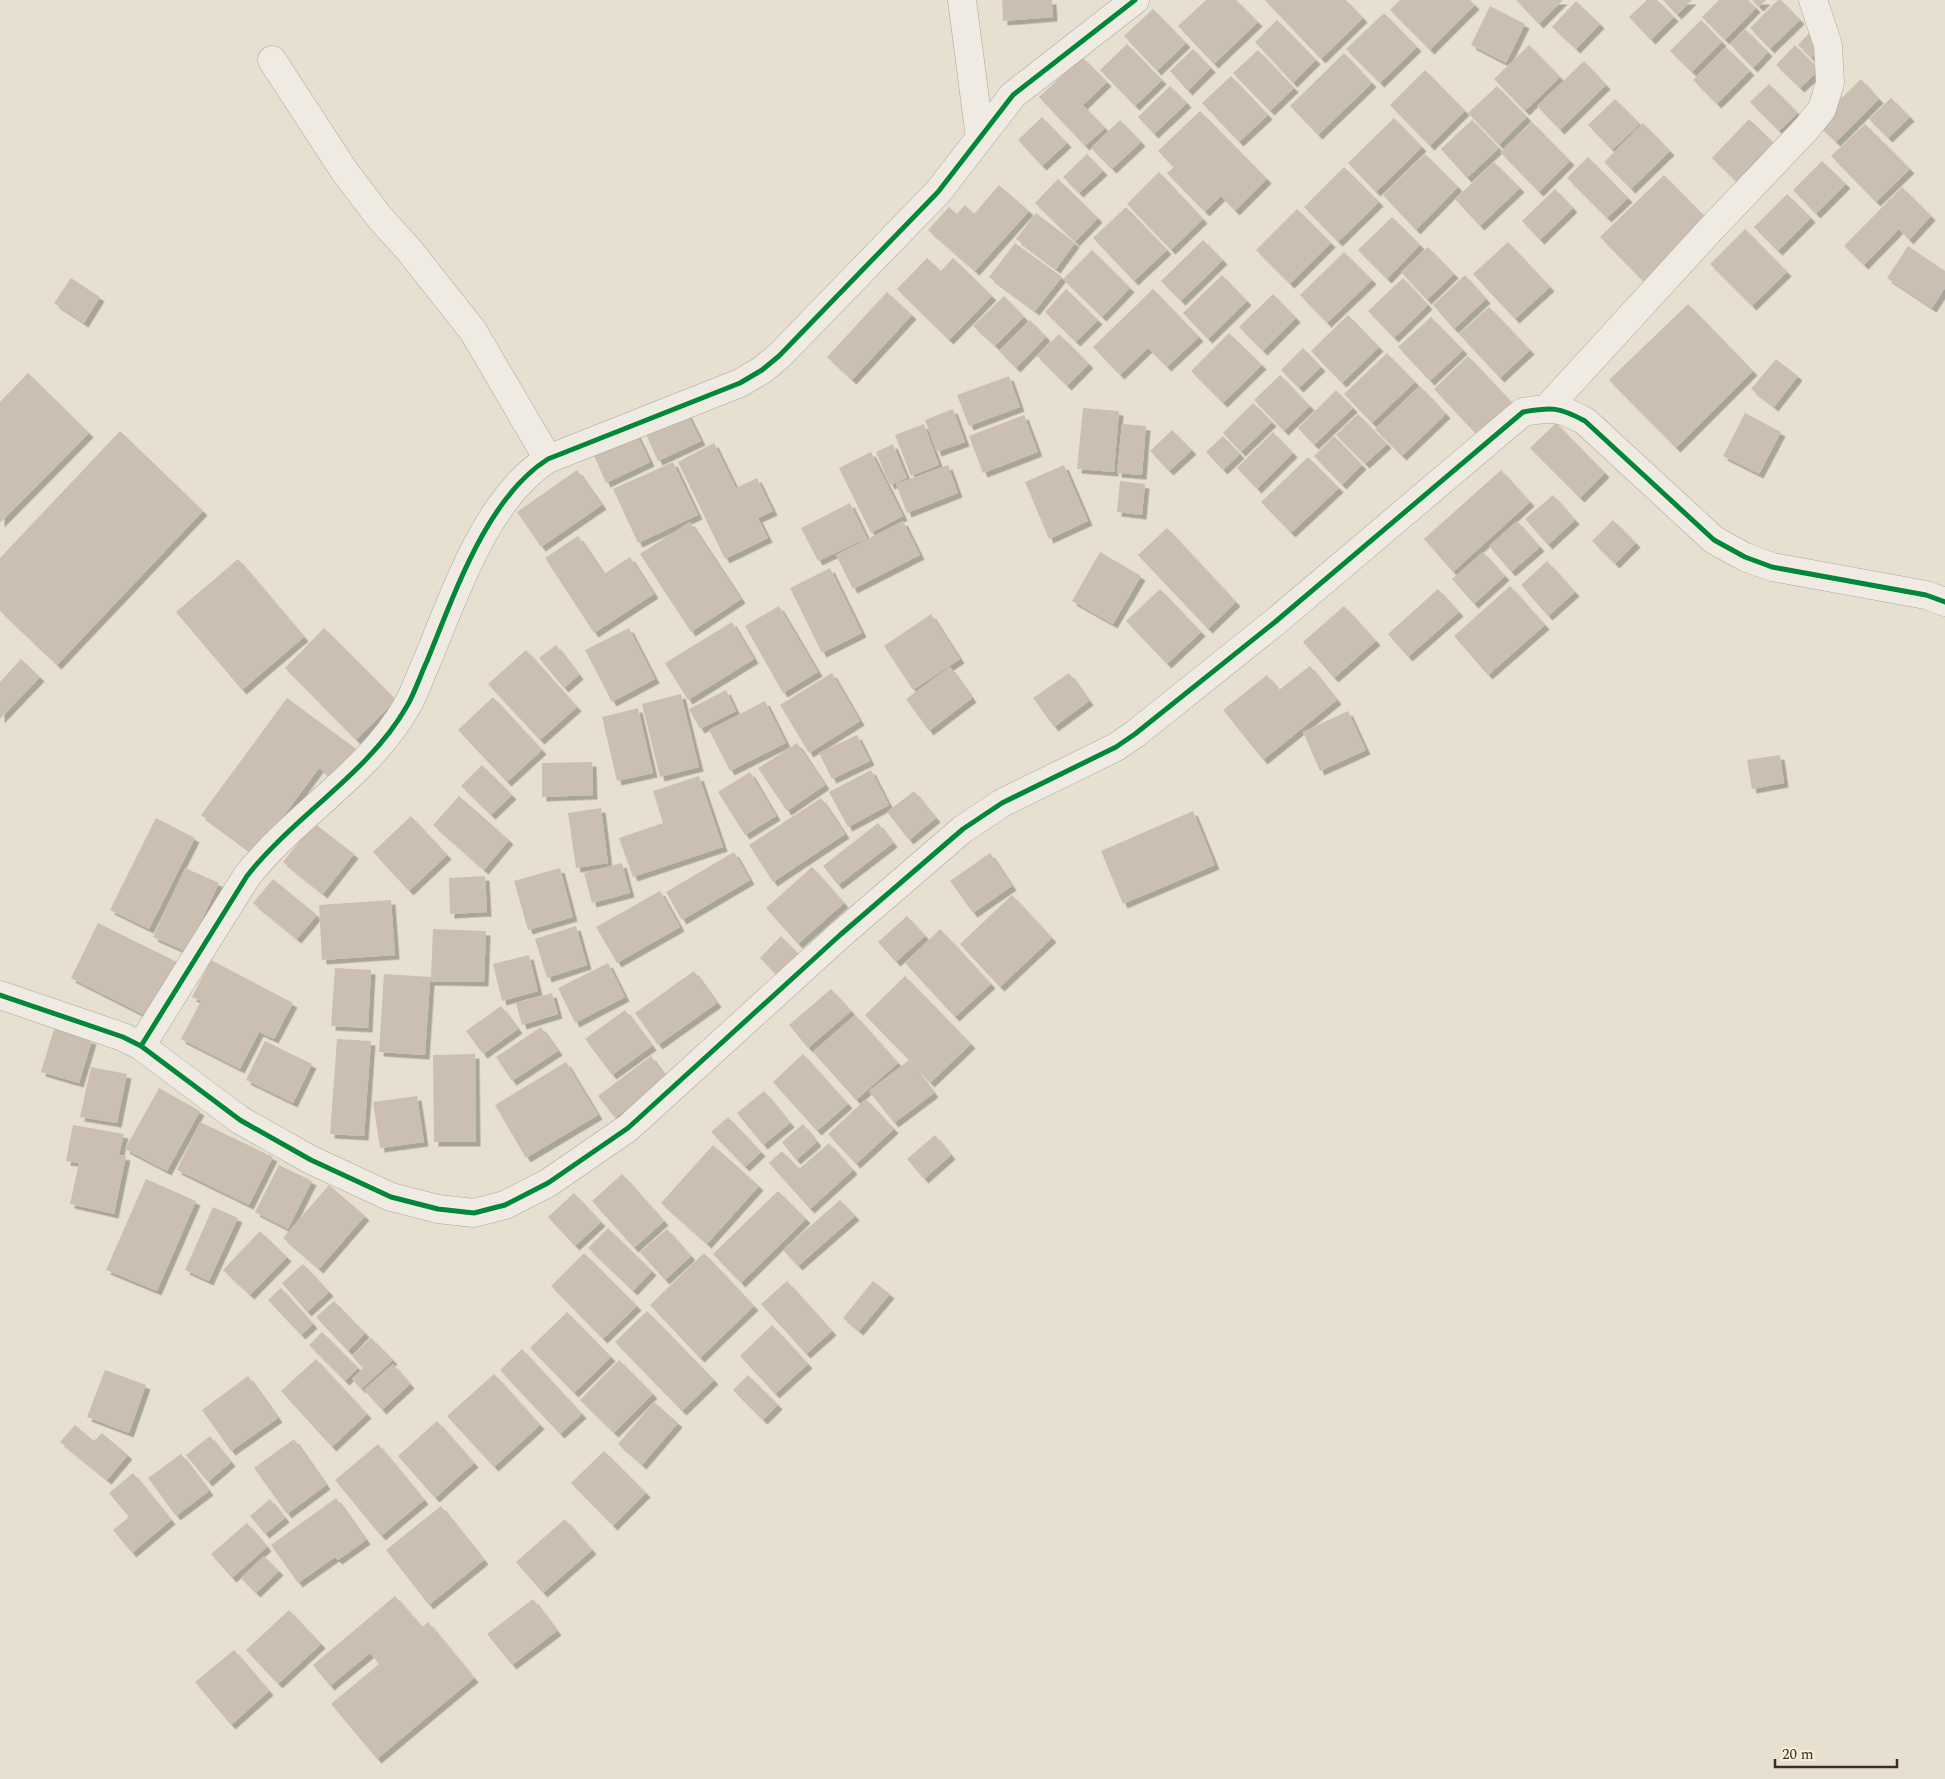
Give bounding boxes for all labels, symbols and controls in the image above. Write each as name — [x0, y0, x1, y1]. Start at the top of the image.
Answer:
scale bar — [1775, 1736, 1898, 1768]
text: 20 m — [1782, 1743, 1814, 1766]

